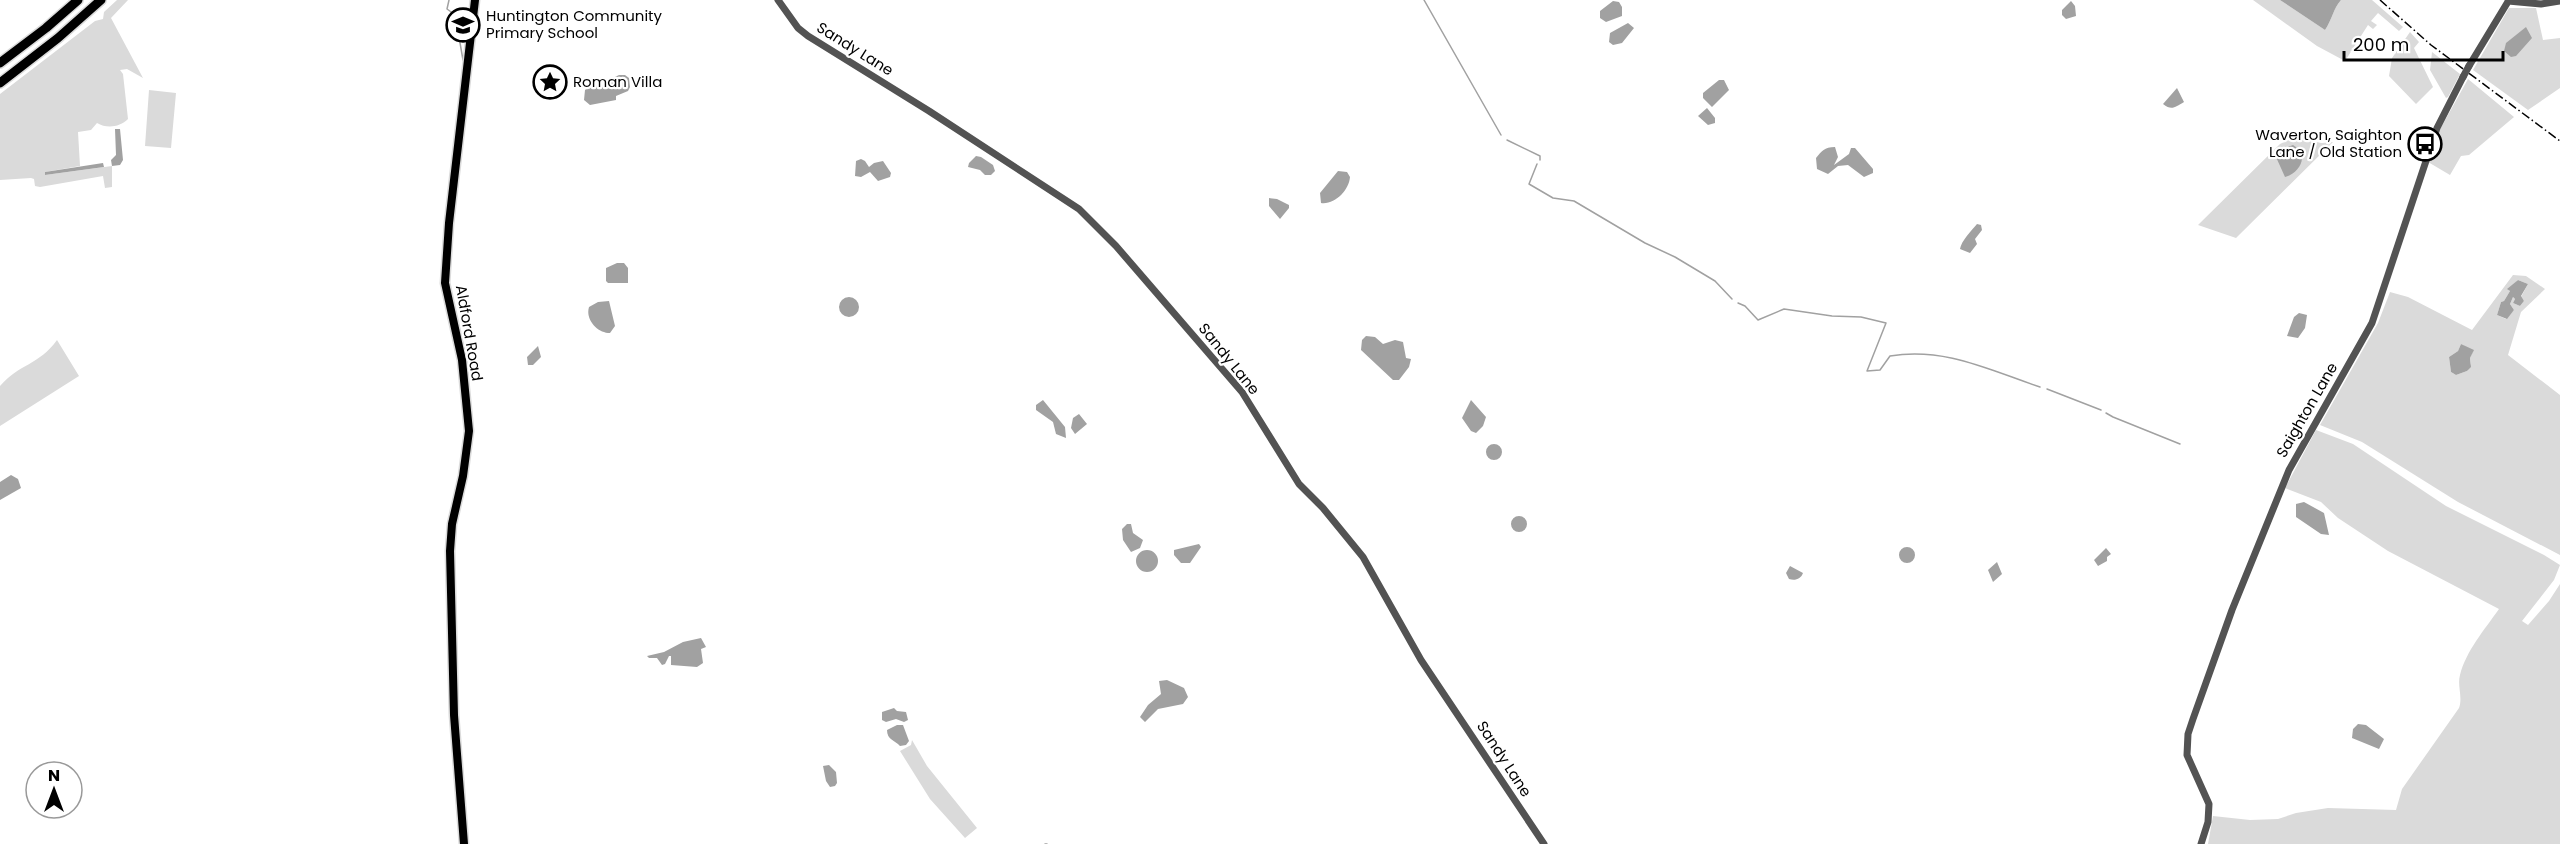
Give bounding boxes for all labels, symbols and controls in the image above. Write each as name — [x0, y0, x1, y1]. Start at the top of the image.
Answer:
place label: Huntington Community Primary School — [486, 5, 663, 43]
school or university icon: Huntington Community Primary School — [445, 7, 481, 43]
street label: Sandy Lane — [813, 17, 898, 80]
scale bar — [2344, 24, 2503, 62]
text: 200 m — [2353, 32, 2409, 57]
place icon: Roman Villa — [532, 64, 568, 100]
place label: Roman Villa — [573, 71, 662, 92]
place label: Waverton, Saighton Lane / Old Station — [2255, 124, 2402, 162]
bus stop icon: Waverton, Saighton Lane / Old Station — [2407, 126, 2443, 162]
street label: Aldford Road — [451, 283, 488, 383]
street label: Sandy Lane — [1194, 318, 1265, 399]
street label: Saighton Lane — [2271, 358, 2342, 461]
street label: Sandy Lane — [1472, 717, 1537, 801]
north arrow — [24, 760, 84, 820]
text: N — [48, 764, 60, 787]

